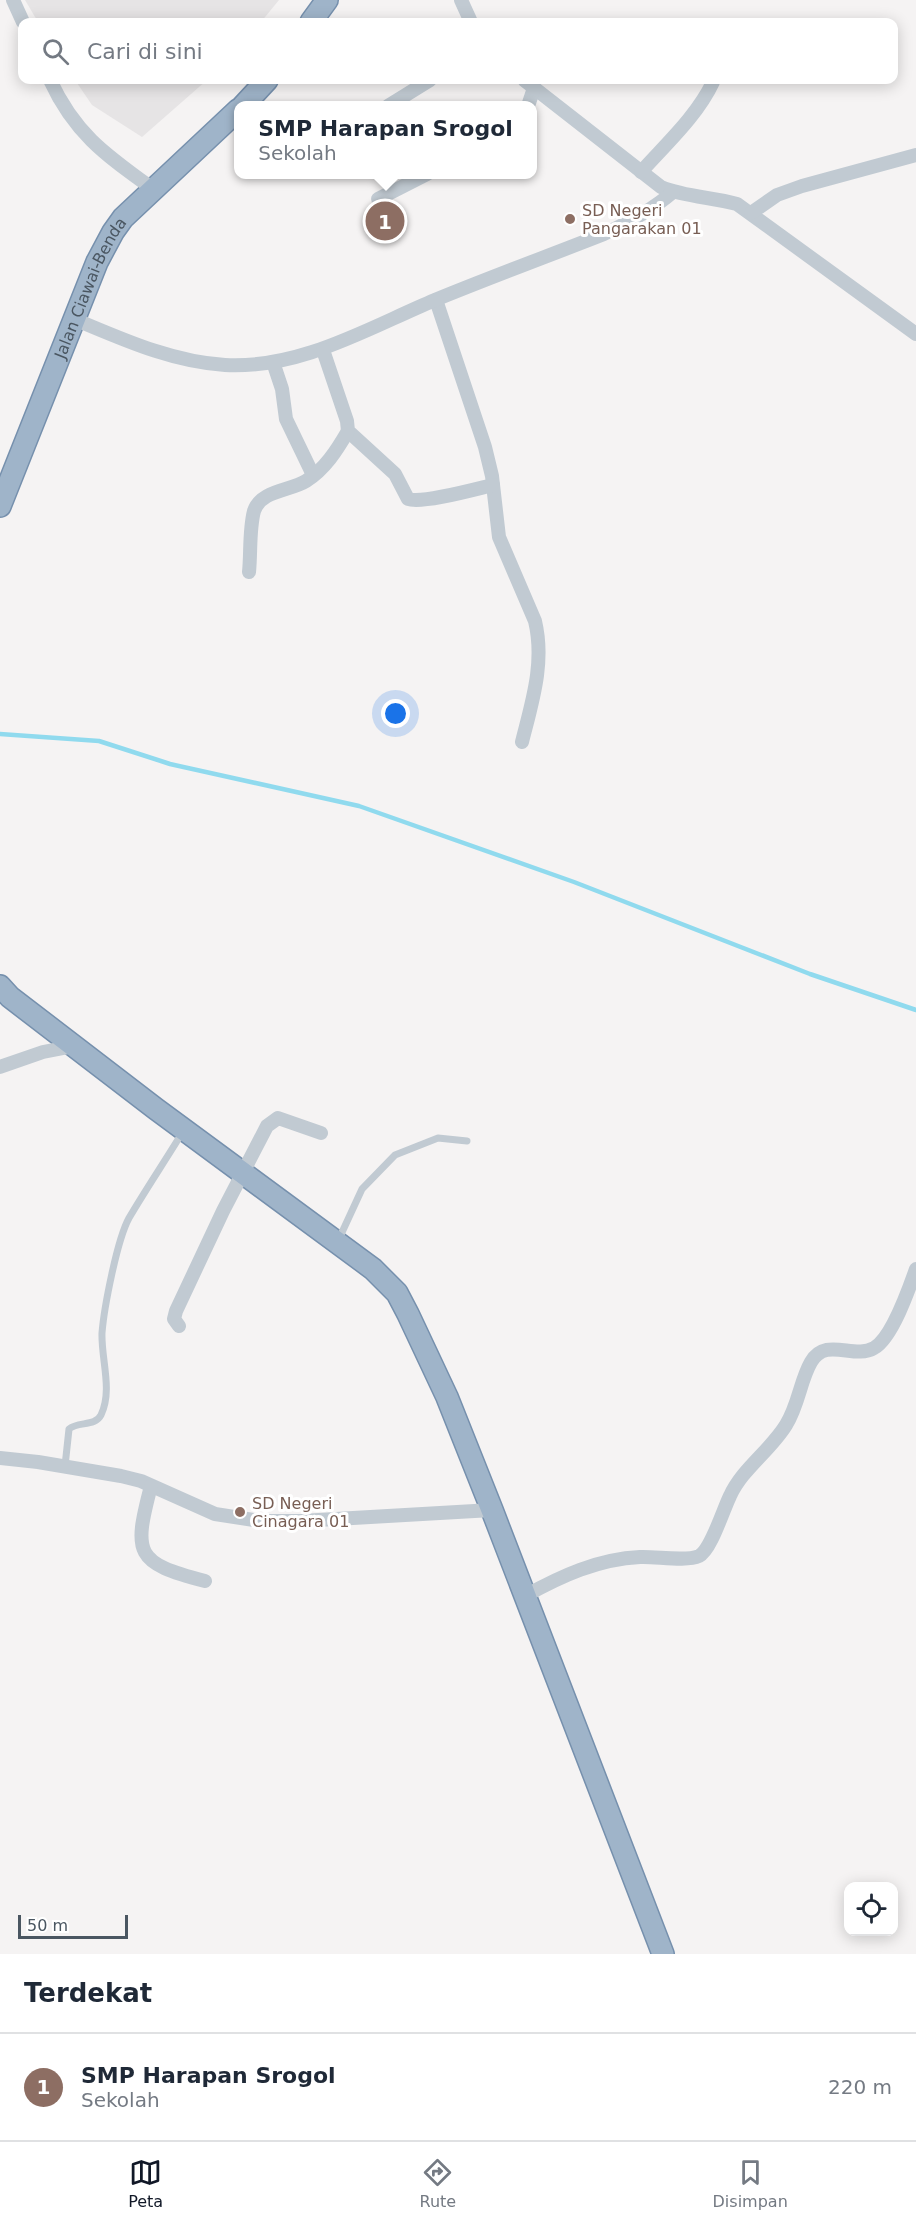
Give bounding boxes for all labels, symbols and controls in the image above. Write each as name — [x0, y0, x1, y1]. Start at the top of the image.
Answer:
search box — [18, 18, 898, 84]
icon: search — [39, 35, 72, 68]
text: Cari di sini — [87, 39, 203, 64]
popup — [234, 101, 537, 179]
text: SMP Harapan Srogol — [258, 116, 513, 141]
text: Sekolah — [258, 141, 337, 165]
pin: 1 — [366, 198, 404, 244]
place label: SD Negeri Pangarakan 01 — [582, 201, 702, 238]
marker: SD Negeri Pangarakan 01 — [563, 212, 577, 226]
street label: Jalan Ciawai-Benda — [50, 214, 130, 362]
your location — [381, 699, 410, 728]
place label: SD Negeri Cinagara 01 — [252, 1494, 349, 1531]
marker: SD Negeri Cinagara 01 — [233, 1505, 247, 1519]
map controls — [844, 1882, 898, 1936]
button: locate — [844, 1882, 898, 1936]
scale bar — [18, 1912, 128, 1940]
text: 50 m — [27, 1916, 68, 1935]
text: Terdekat — [24, 1978, 152, 2008]
text: SMP Harapan Srogol — [81, 2063, 336, 2088]
text: 1 — [37, 2075, 50, 2099]
text: 220 m — [828, 2075, 892, 2099]
text: Sekolah — [81, 2088, 160, 2112]
tab: Peta — [128, 2156, 163, 2211]
tab: Rute — [420, 2156, 456, 2211]
tab: Disimpan — [713, 2156, 788, 2211]

